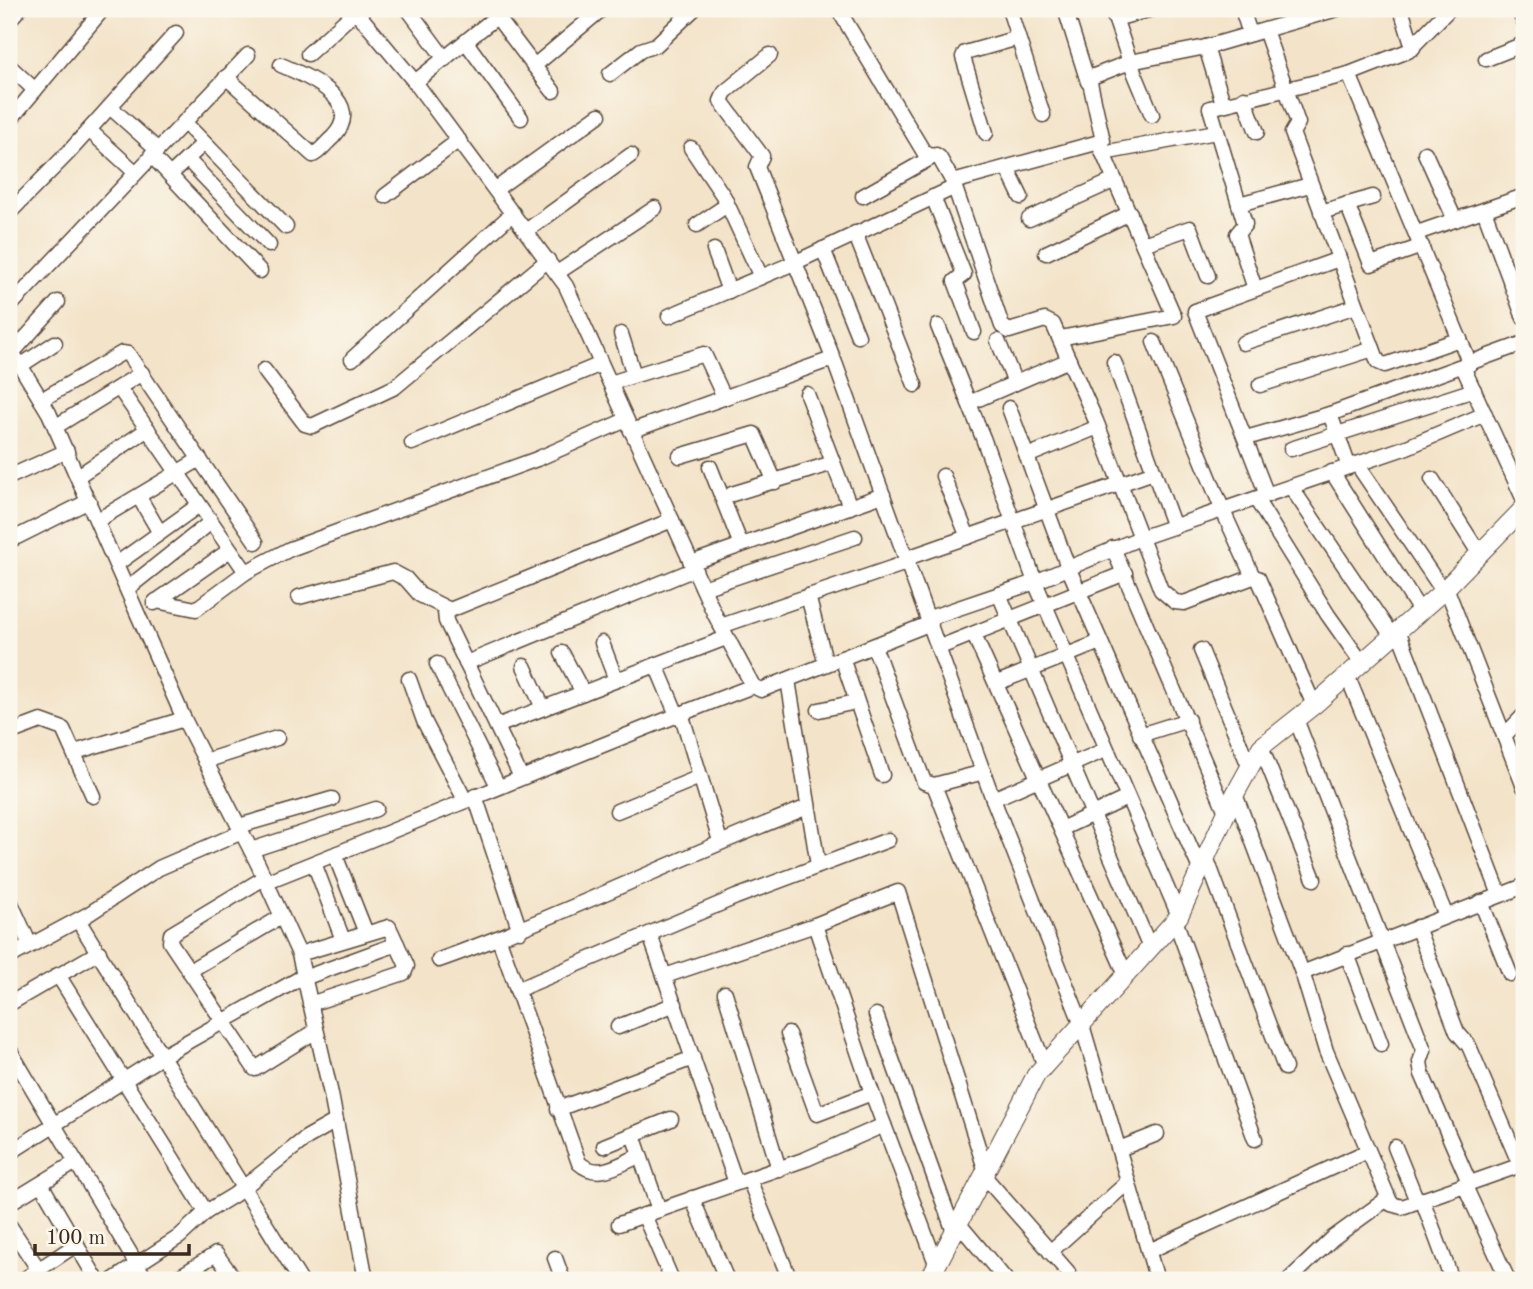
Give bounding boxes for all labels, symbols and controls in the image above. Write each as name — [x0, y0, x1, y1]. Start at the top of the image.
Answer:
scale bar — [35, 1212, 189, 1256]
text: 100 m — [46, 1228, 105, 1249]

